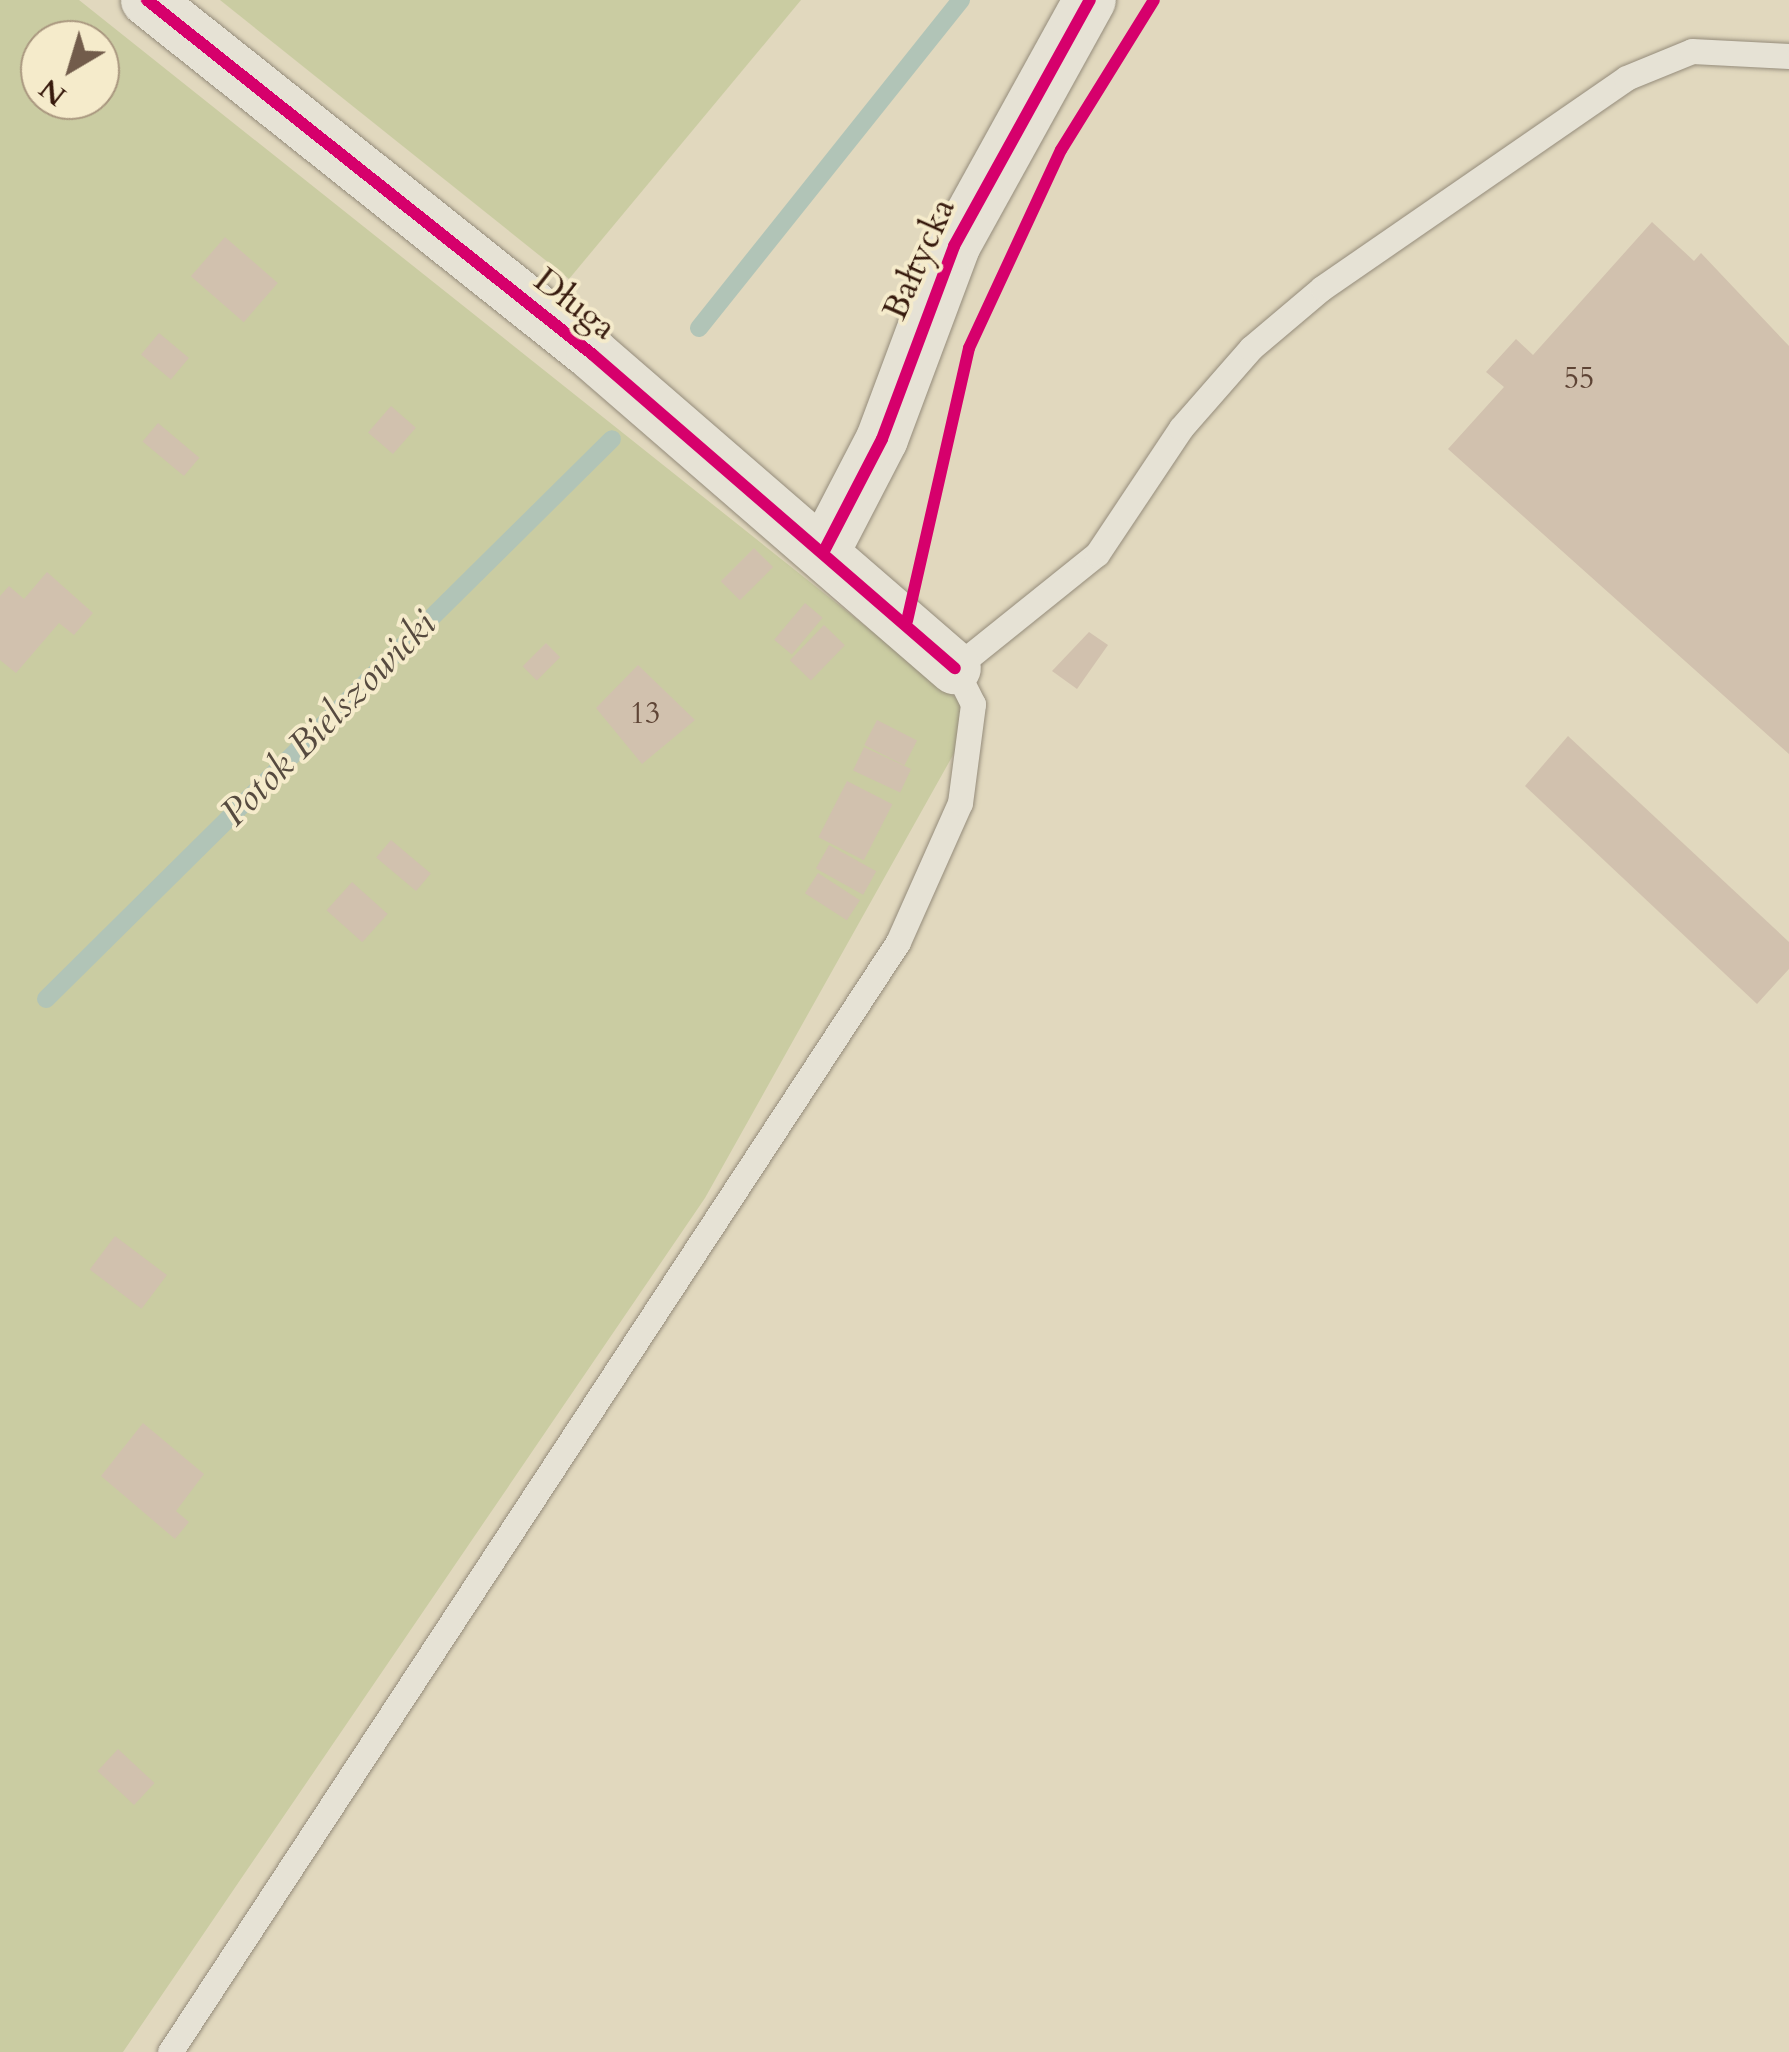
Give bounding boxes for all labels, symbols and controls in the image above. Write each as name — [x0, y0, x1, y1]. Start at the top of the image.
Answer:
north arrow — [20, 20, 120, 120]
text: N — [31, 70, 74, 115]
street label: Bałtycka — [874, 192, 964, 326]
street label: Długa — [526, 259, 624, 349]
house number: 55 — [1564, 361, 1594, 397]
water label: Potok Bielszowicki — [212, 602, 446, 836]
house number: 13 — [630, 696, 660, 732]

